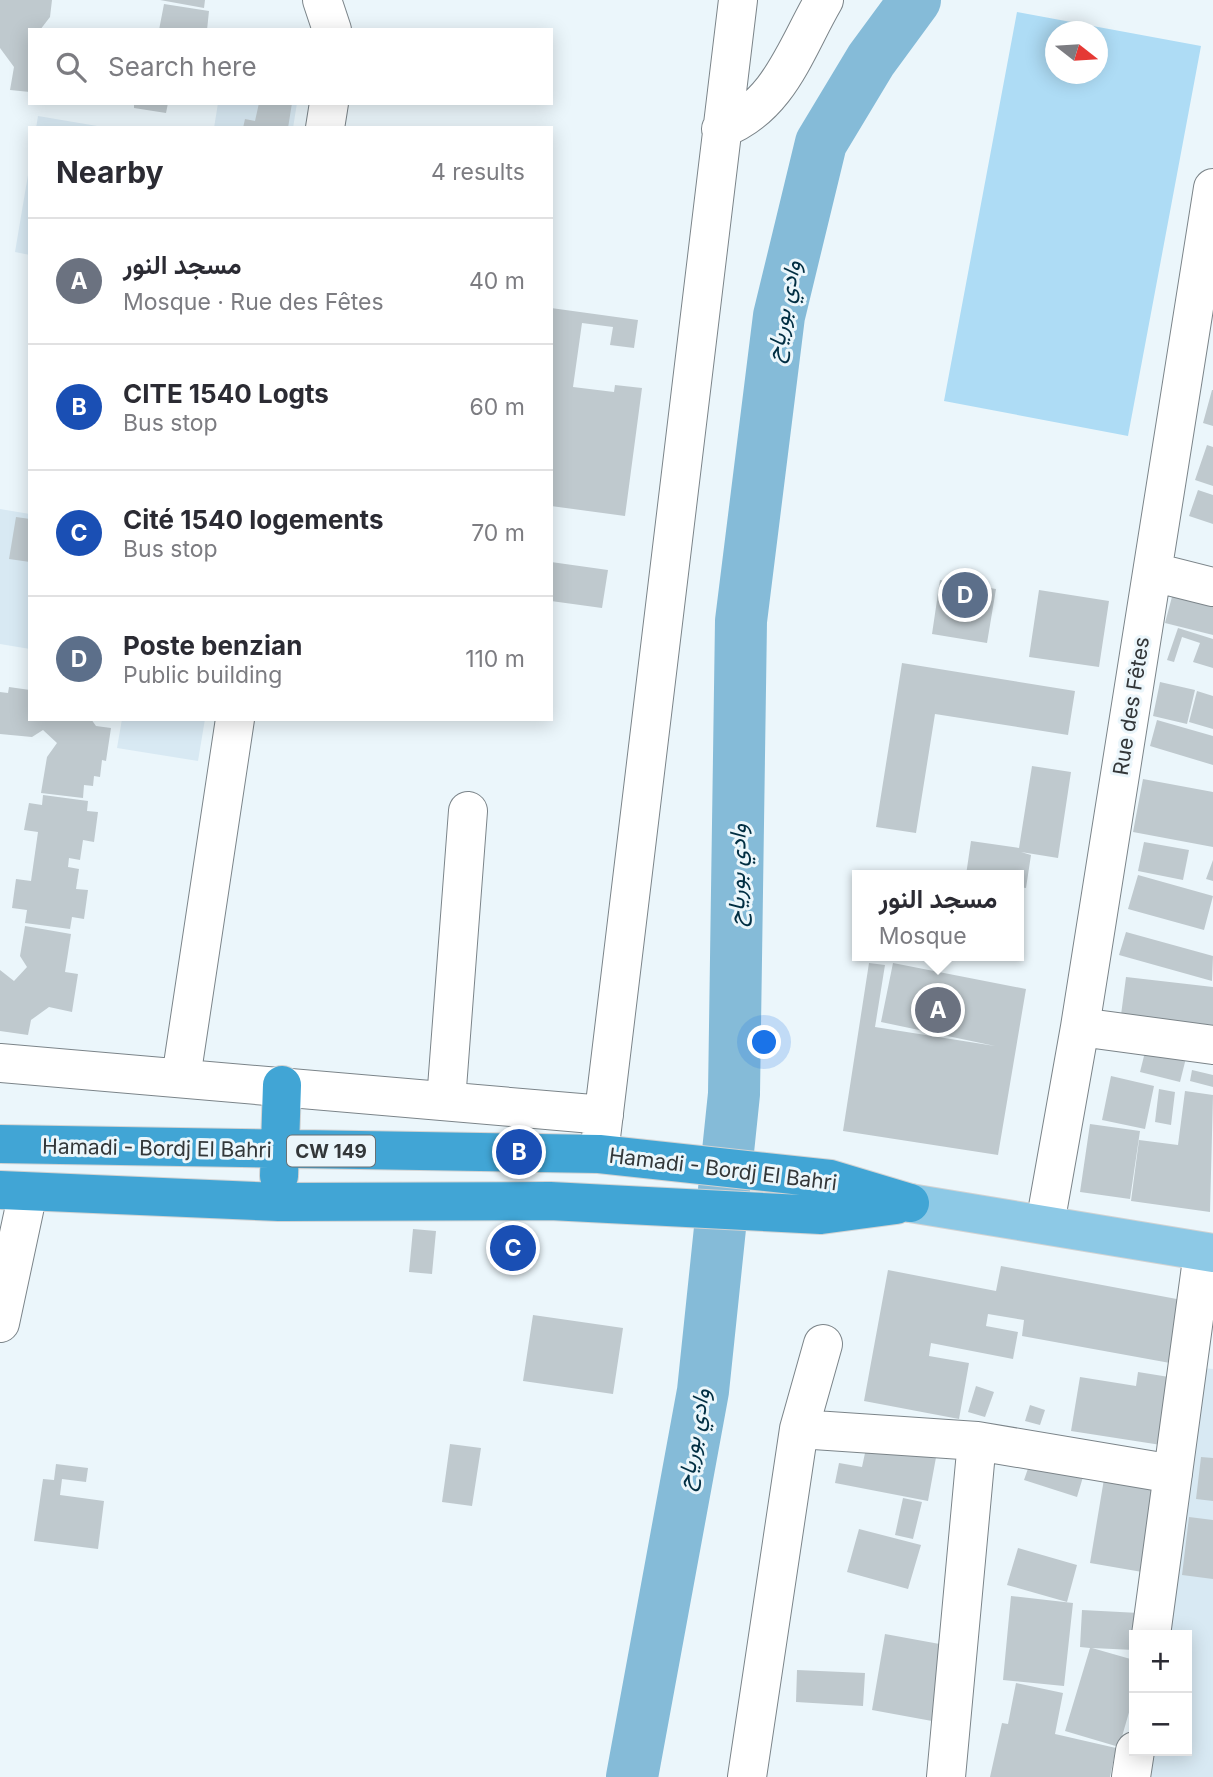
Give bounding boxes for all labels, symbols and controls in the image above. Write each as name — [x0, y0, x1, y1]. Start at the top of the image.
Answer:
north arrow — [1045, 21, 1108, 84]
search box — [28, 28, 553, 105]
icon: search — [52, 48, 90, 86]
text: Search here — [108, 51, 257, 82]
text: Nearby — [56, 154, 164, 190]
text: 4 results — [431, 158, 525, 186]
text: مسجد النور — [123, 249, 242, 280]
water label: وادي بورياح — [759, 258, 811, 365]
text: A — [70, 267, 88, 295]
text: 40 m — [469, 267, 525, 295]
text: Mosque · Rue des Fêtes — [123, 288, 384, 316]
text: CITE 1540 Logts — [123, 378, 329, 409]
text: B — [71, 393, 87, 421]
text: 60 m — [470, 393, 525, 421]
text: Bus stop — [123, 409, 218, 437]
text: Cité 1540 logements — [123, 504, 384, 535]
text: C — [70, 519, 88, 547]
text: 70 m — [471, 519, 525, 547]
text: Bus stop — [123, 535, 218, 563]
pin: D — [942, 569, 988, 621]
text: Poste benzian — [123, 630, 302, 661]
street label: Rue des Fêtes — [1108, 635, 1154, 777]
text: D — [71, 645, 87, 673]
text: 110 m — [465, 645, 525, 673]
text: Public building — [123, 661, 282, 689]
water label: وادي بورياح — [722, 823, 757, 927]
popup — [852, 870, 1024, 961]
text: مسجد النور — [879, 883, 997, 914]
text: Mosque — [879, 922, 967, 950]
pin: A — [915, 984, 961, 1036]
your location — [747, 1025, 781, 1059]
pin: B — [496, 1126, 542, 1178]
street label: Hamadi - Bordj El Bahri — [42, 1133, 272, 1163]
road number: CW 149 — [287, 1135, 375, 1166]
street label: Hamadi - Bordj El Bahri — [608, 1143, 838, 1195]
pin: C — [490, 1222, 536, 1274]
water label: وادي بورياح — [670, 1386, 721, 1493]
map controls — [1129, 1630, 1192, 1756]
button: + — [1129, 1630, 1192, 1693]
button: − — [1129, 1693, 1192, 1756]

